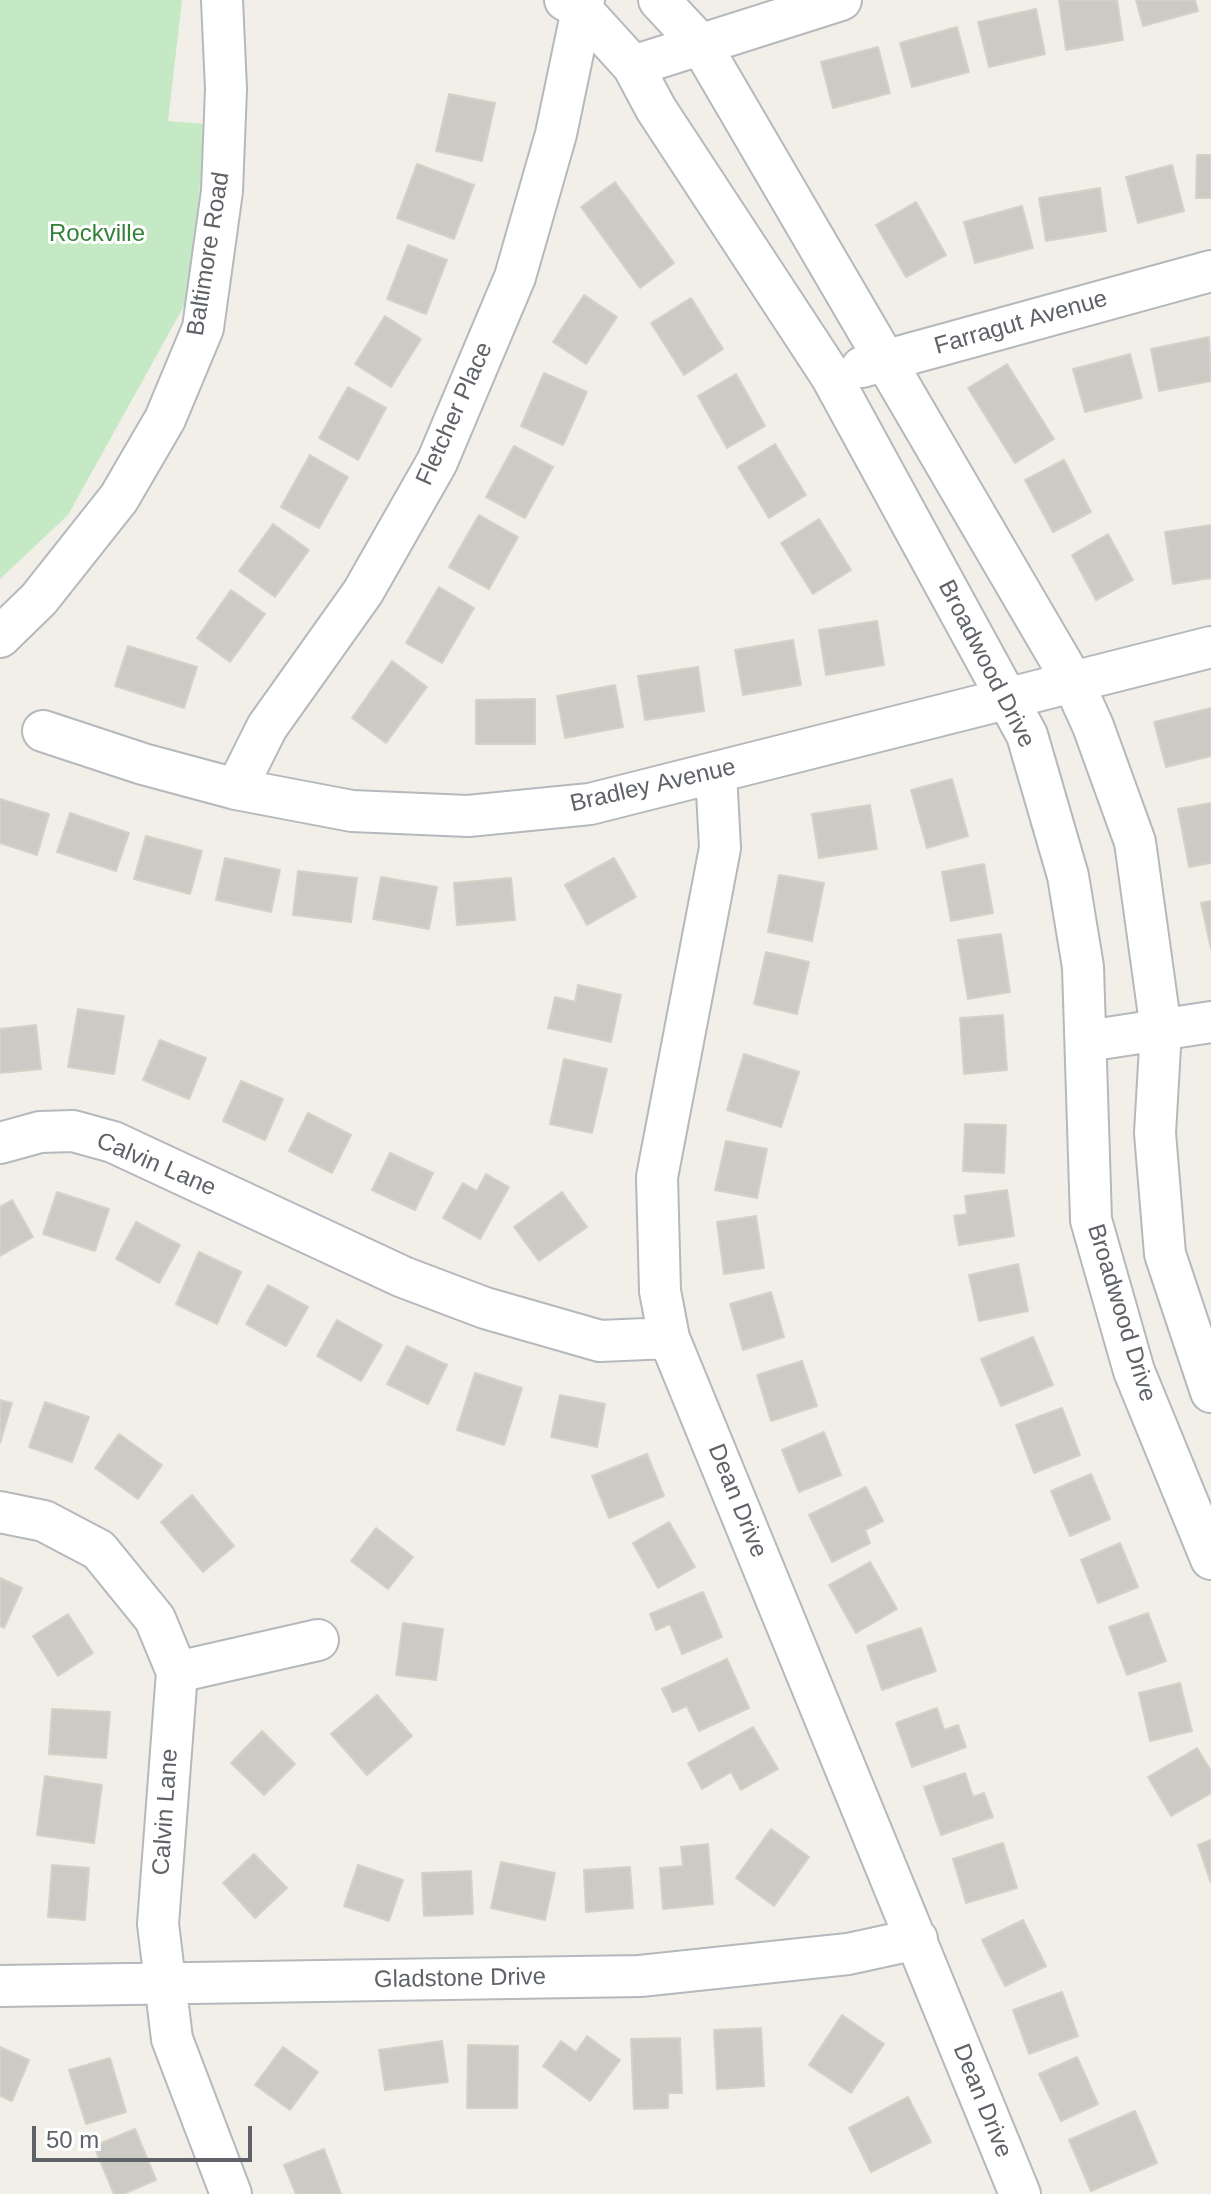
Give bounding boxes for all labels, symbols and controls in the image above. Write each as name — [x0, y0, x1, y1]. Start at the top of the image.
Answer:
street label: Baltimore Road — [182, 170, 236, 338]
park label: Rockville — [49, 220, 145, 248]
street label: Farragut Avenue — [931, 285, 1111, 361]
street label: Fletcher Place — [411, 338, 499, 490]
street label: Broadwood Drive — [931, 575, 1041, 753]
street label: Bradley Avenue — [567, 753, 739, 819]
street label: Calvin Lane — [92, 1127, 220, 1203]
street label: Broadwood Drive — [1080, 1221, 1162, 1405]
street label: Dean Drive — [701, 1440, 773, 1562]
street label: Calvin Lane — [147, 1748, 185, 1876]
street label: Gladstone Drive — [374, 1963, 546, 1995]
street label: Dean Drive — [946, 2040, 1018, 2162]
scale bar — [36, 2110, 256, 2160]
text: 50 m — [46, 2126, 99, 2153]

